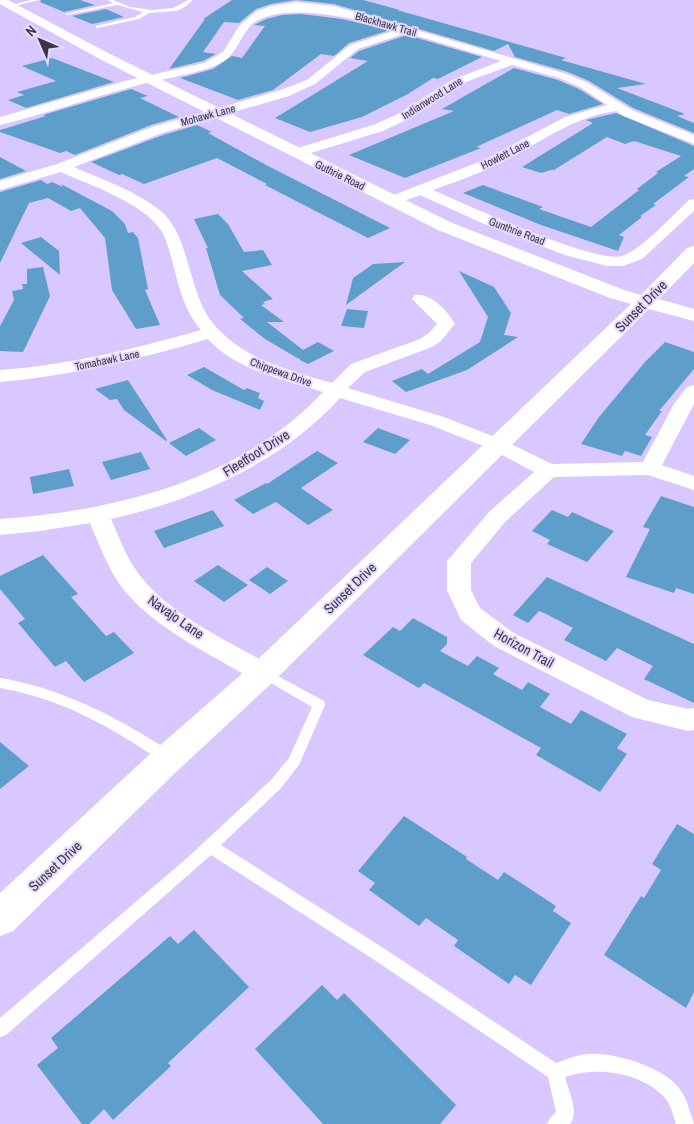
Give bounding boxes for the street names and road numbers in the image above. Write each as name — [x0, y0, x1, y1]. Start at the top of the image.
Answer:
street label: Blackhawk Trail — [354, 9, 418, 39]
street label: Indianwood Lane — [399, 74, 465, 122]
street label: Mohawk Lane — [179, 101, 237, 129]
street label: Howlett Lane — [478, 136, 532, 172]
street label: Guthrie Road — [313, 157, 367, 193]
street label: Gunthrie Road — [487, 214, 547, 248]
street label: Sunset Drive — [611, 276, 671, 336]
street label: Tomahawk Lane — [73, 346, 141, 374]
street label: Chippewa Drive — [248, 354, 314, 390]
street label: Fleetfoot Drive — [219, 425, 293, 481]
street label: Sunset Drive — [320, 558, 380, 618]
street label: Navajo Lane — [144, 591, 208, 643]
street label: Horizon Trail — [491, 624, 557, 672]
street label: Sunset Drive — [25, 837, 85, 895]

